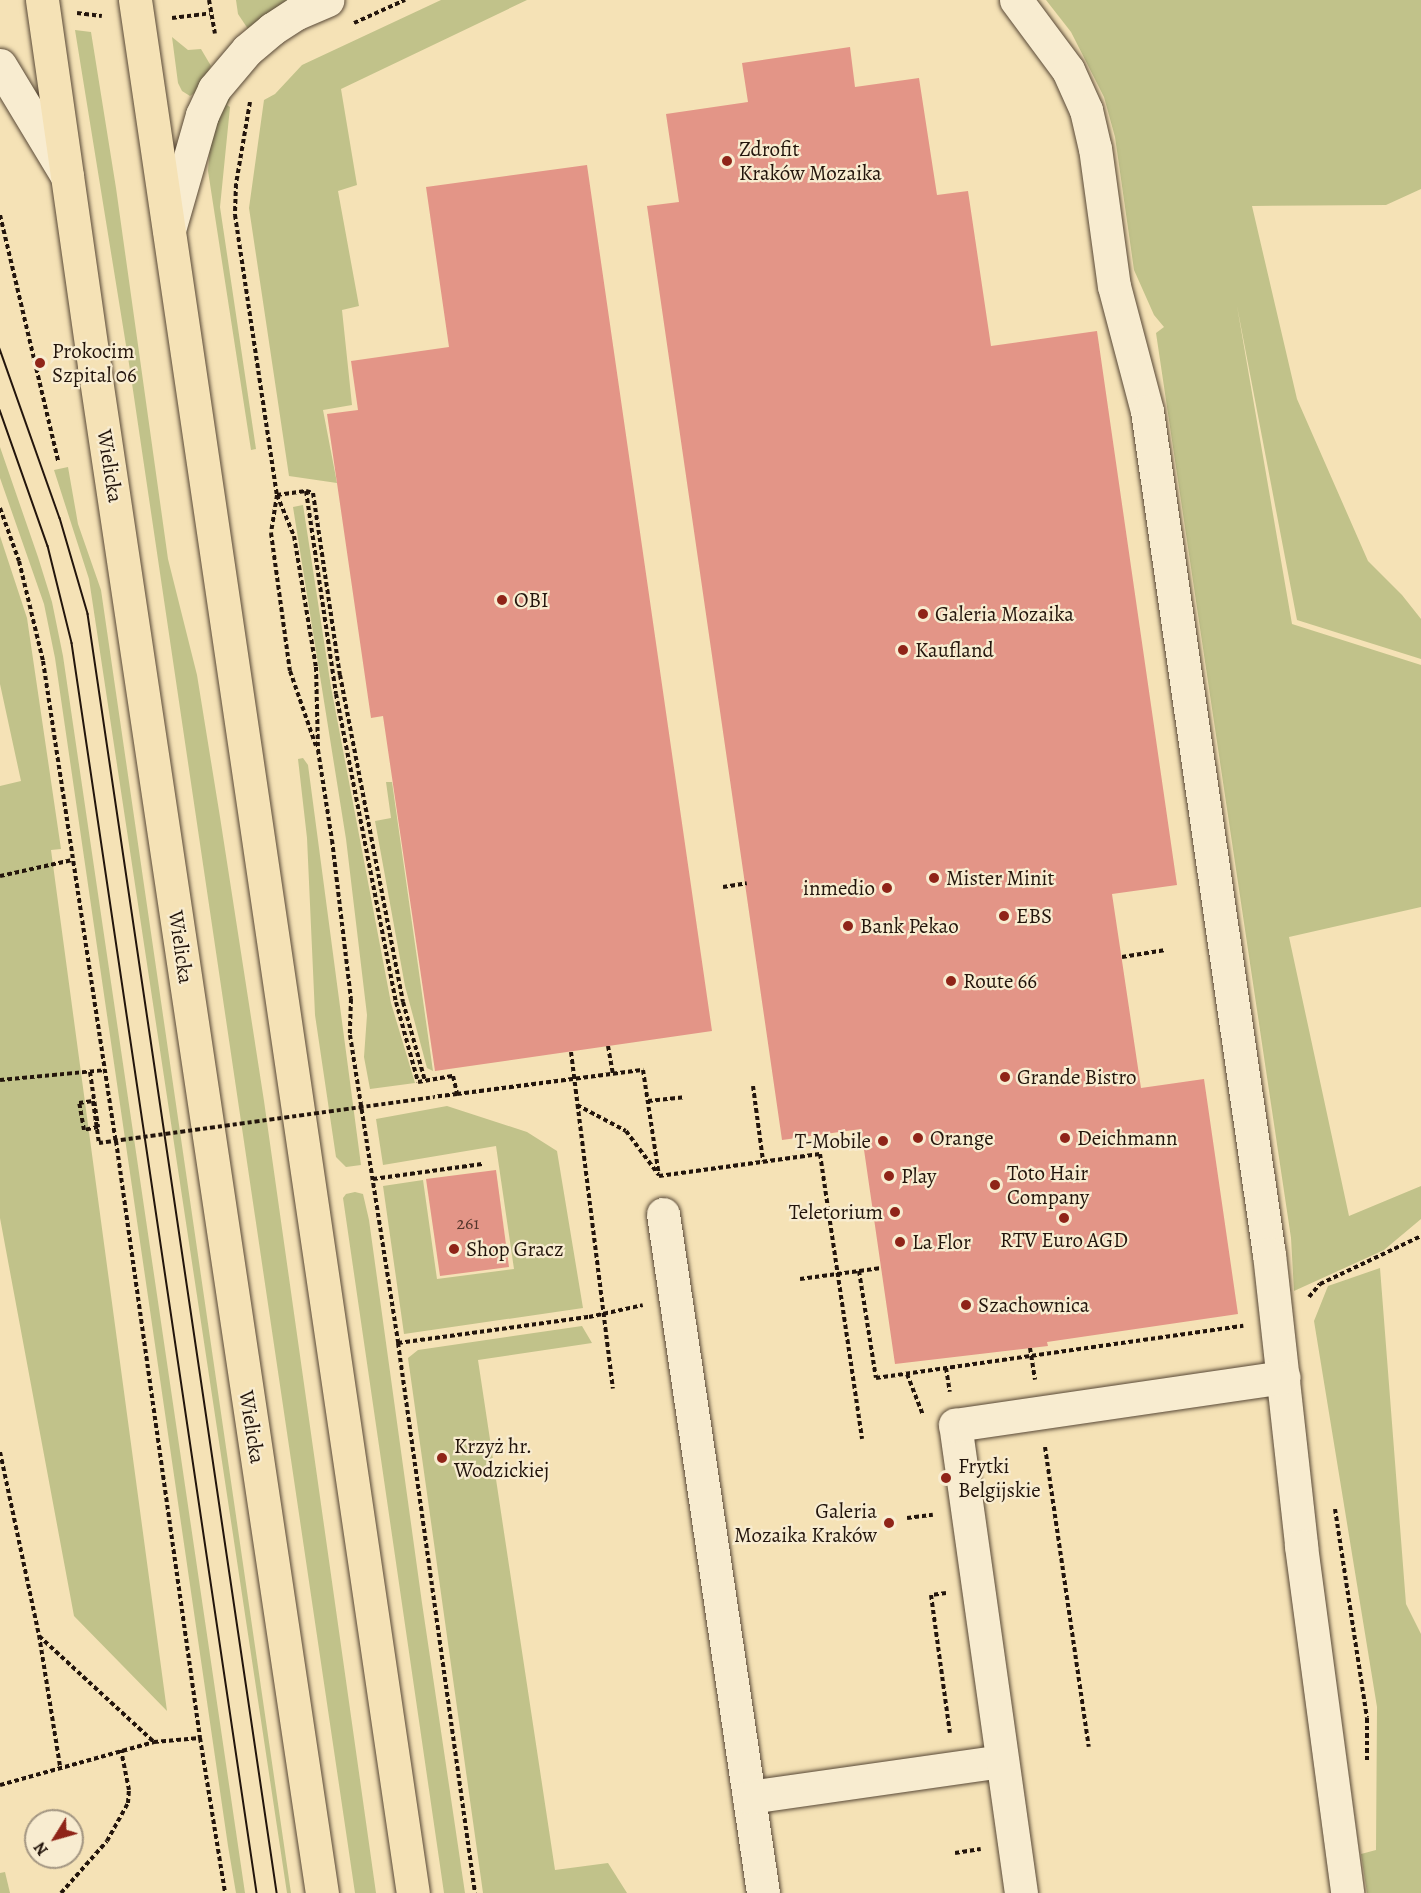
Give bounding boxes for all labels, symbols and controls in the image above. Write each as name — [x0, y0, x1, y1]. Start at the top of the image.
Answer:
place label: Zdrofit Kraków Mozaika — [739, 136, 882, 186]
marker: Zdrofit Kraków Mozaika — [720, 154, 734, 168]
place label: Prokocim Szpital 06 — [52, 338, 137, 388]
marker: Prokocim Szpital 06 — [33, 356, 47, 370]
street label: Wielicka — [92, 428, 128, 504]
place label: OBI — [514, 587, 549, 613]
marker: OBI — [495, 593, 509, 607]
place label: Galeria Mozaika — [935, 601, 1074, 627]
marker: Galeria Mozaika — [916, 607, 930, 621]
place label: Kaufland — [915, 637, 994, 663]
marker: Kaufland — [896, 643, 910, 657]
place label: Mister Minit — [946, 865, 1054, 891]
marker: Mister Minit — [927, 871, 941, 885]
place label: inmedio — [803, 875, 875, 901]
marker: inmedio — [880, 881, 894, 895]
place label: EBS — [1016, 903, 1052, 929]
street label: Wielicka — [163, 909, 199, 985]
marker: EBS — [997, 909, 1011, 923]
place label: Bank Pekao — [860, 913, 959, 939]
marker: Bank Pekao — [841, 919, 855, 933]
place label: Route 66 — [963, 968, 1037, 994]
marker: Route 66 — [944, 974, 958, 988]
place label: Grande Bistro — [1017, 1064, 1136, 1090]
marker: Grande Bistro — [998, 1070, 1012, 1084]
place label: Orange — [930, 1125, 994, 1151]
place label: Deichmann — [1077, 1125, 1177, 1151]
place label: T-Mobile — [795, 1128, 871, 1154]
marker: Orange — [911, 1131, 925, 1145]
marker: Deichmann — [1058, 1131, 1072, 1145]
marker: T-Mobile — [876, 1134, 890, 1148]
place label: Toto Hair Company — [1007, 1160, 1089, 1210]
place label: Play — [901, 1163, 936, 1189]
marker: Play — [882, 1169, 896, 1183]
marker: Toto Hair Company — [988, 1178, 1002, 1192]
place label: Teletorium — [789, 1199, 883, 1225]
marker: Teletorium — [888, 1205, 902, 1219]
marker: RTV Euro AGD — [1057, 1211, 1071, 1225]
house number: 261 — [456, 1212, 480, 1234]
place label: RTV Euro AGD — [1000, 1227, 1128, 1253]
place label: La Flor — [912, 1229, 971, 1255]
marker: La Flor — [893, 1235, 907, 1249]
place label: Shop Gracz — [466, 1236, 564, 1262]
marker: Shop Gracz — [447, 1242, 461, 1256]
place label: Szachownica — [978, 1292, 1090, 1318]
marker: Szachownica — [959, 1298, 973, 1312]
street label: Wielicka — [234, 1389, 270, 1465]
place label: Krzyż hr. Wodzickiej — [454, 1433, 549, 1483]
marker: Krzyż hr. Wodzickiej — [435, 1451, 449, 1465]
place label: Frytki Belgijskie — [958, 1453, 1041, 1503]
marker: Frytki Belgijskie — [939, 1471, 953, 1485]
place label: Galeria Mozaika Kraków — [734, 1498, 877, 1548]
marker: Galeria Mozaika Kraków — [882, 1516, 896, 1530]
north arrow — [24, 1809, 84, 1869]
text: N — [29, 1837, 54, 1860]

